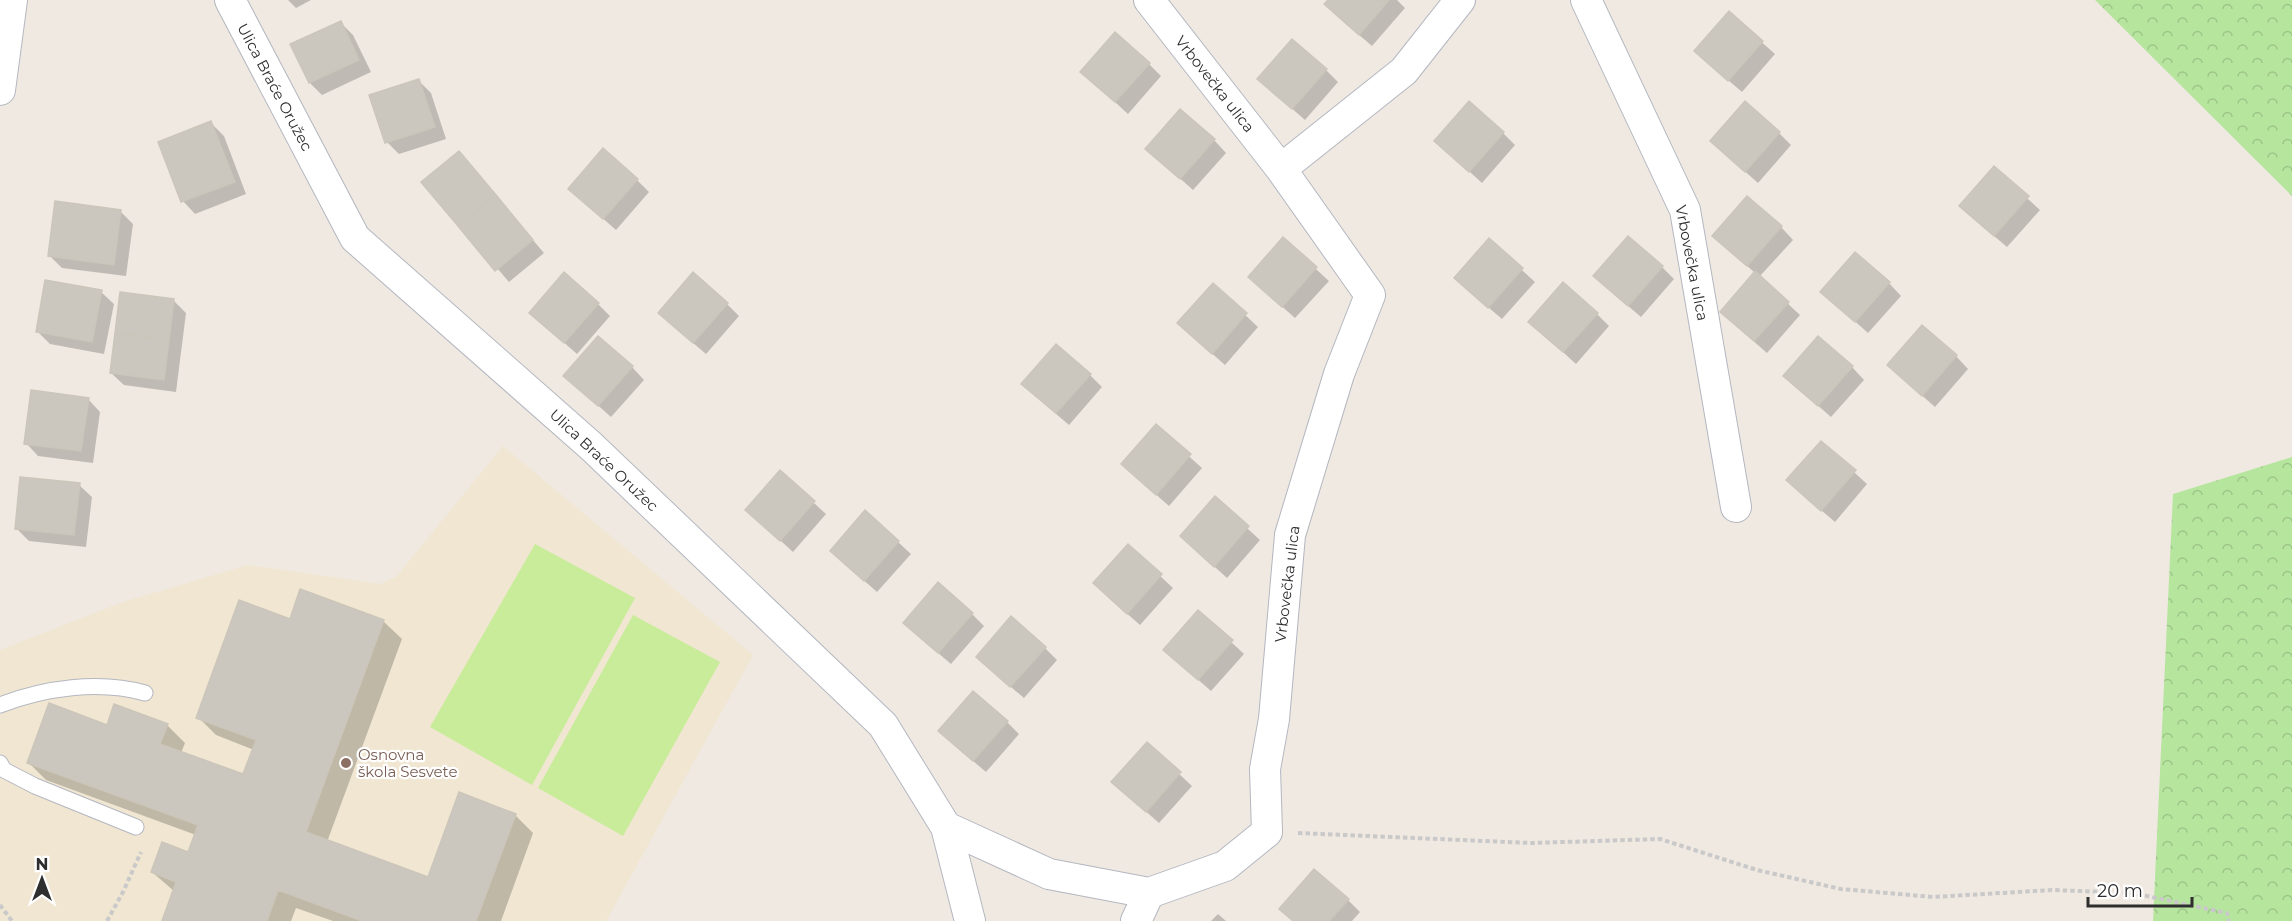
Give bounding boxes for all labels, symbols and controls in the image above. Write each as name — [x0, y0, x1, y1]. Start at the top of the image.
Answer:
street label: Ulica Braće Oružec — [233, 20, 317, 154]
street label: Vrbovečka ulica — [1171, 32, 1259, 136]
street label: Vrbovečka ulica — [1671, 203, 1713, 323]
street label: Ulica Braće Oružec — [546, 405, 662, 515]
street label: Vrbovečka ulica — [1270, 525, 1304, 643]
place label: Osnovna škola Sesvete — [358, 745, 457, 781]
marker: Osnovna škola Sesvete — [339, 756, 353, 770]
north arrow — [12, 849, 72, 909]
text: N — [36, 855, 48, 874]
scale bar — [2088, 870, 2192, 908]
text: 20 m — [2097, 880, 2143, 902]

